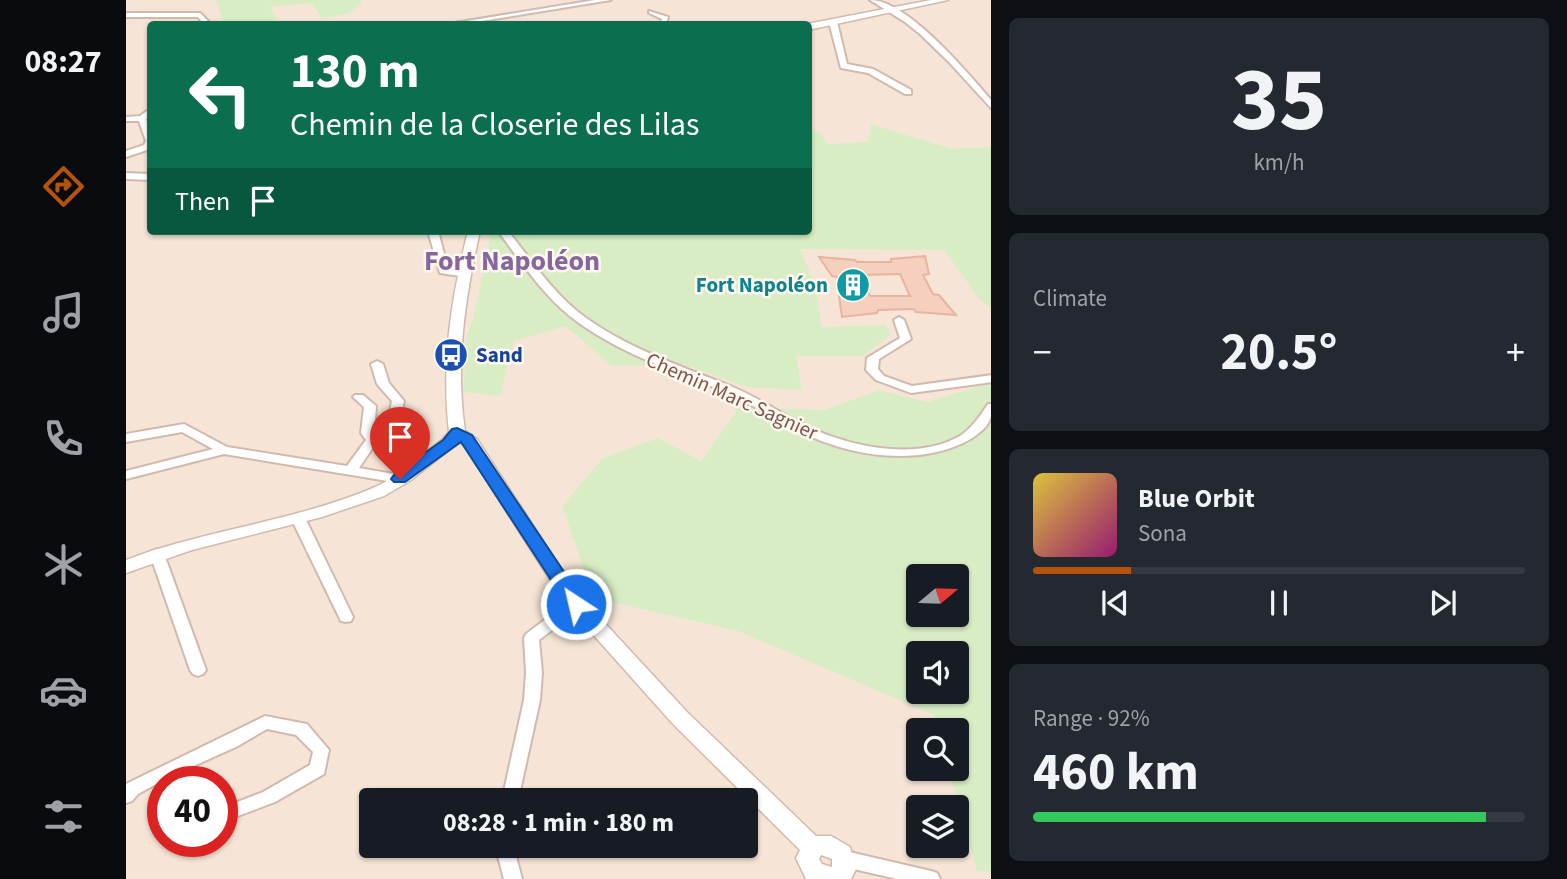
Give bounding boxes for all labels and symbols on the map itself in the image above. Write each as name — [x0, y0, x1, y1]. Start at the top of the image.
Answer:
district label: Fort Napoléon — [424, 241, 600, 281]
building icon: Fort Napoléon — [834, 266, 872, 304]
place label: Fort Napoléon — [696, 270, 828, 300]
bus stop icon: Sand — [432, 336, 470, 374]
place label: Sand — [476, 340, 523, 370]
street label: Chemin Marc Sagnier — [641, 345, 823, 448]
pin — [370, 407, 430, 479]
north arrow — [906, 564, 970, 626]
position arrow — [539, 567, 613, 641]
speed limit sign: 40 — [147, 766, 238, 857]

